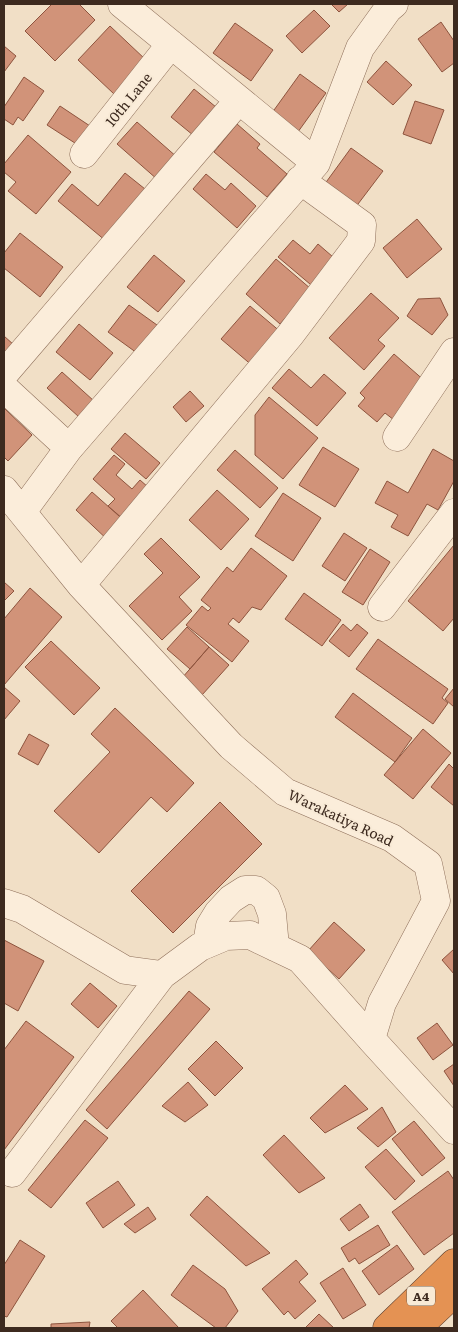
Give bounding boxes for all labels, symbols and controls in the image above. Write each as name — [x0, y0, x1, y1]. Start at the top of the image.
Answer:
street label: 10th Lane — [100, 68, 156, 130]
street label: Warakatiya Road — [285, 784, 397, 850]
road number: A4 — [407, 1286, 435, 1305]

